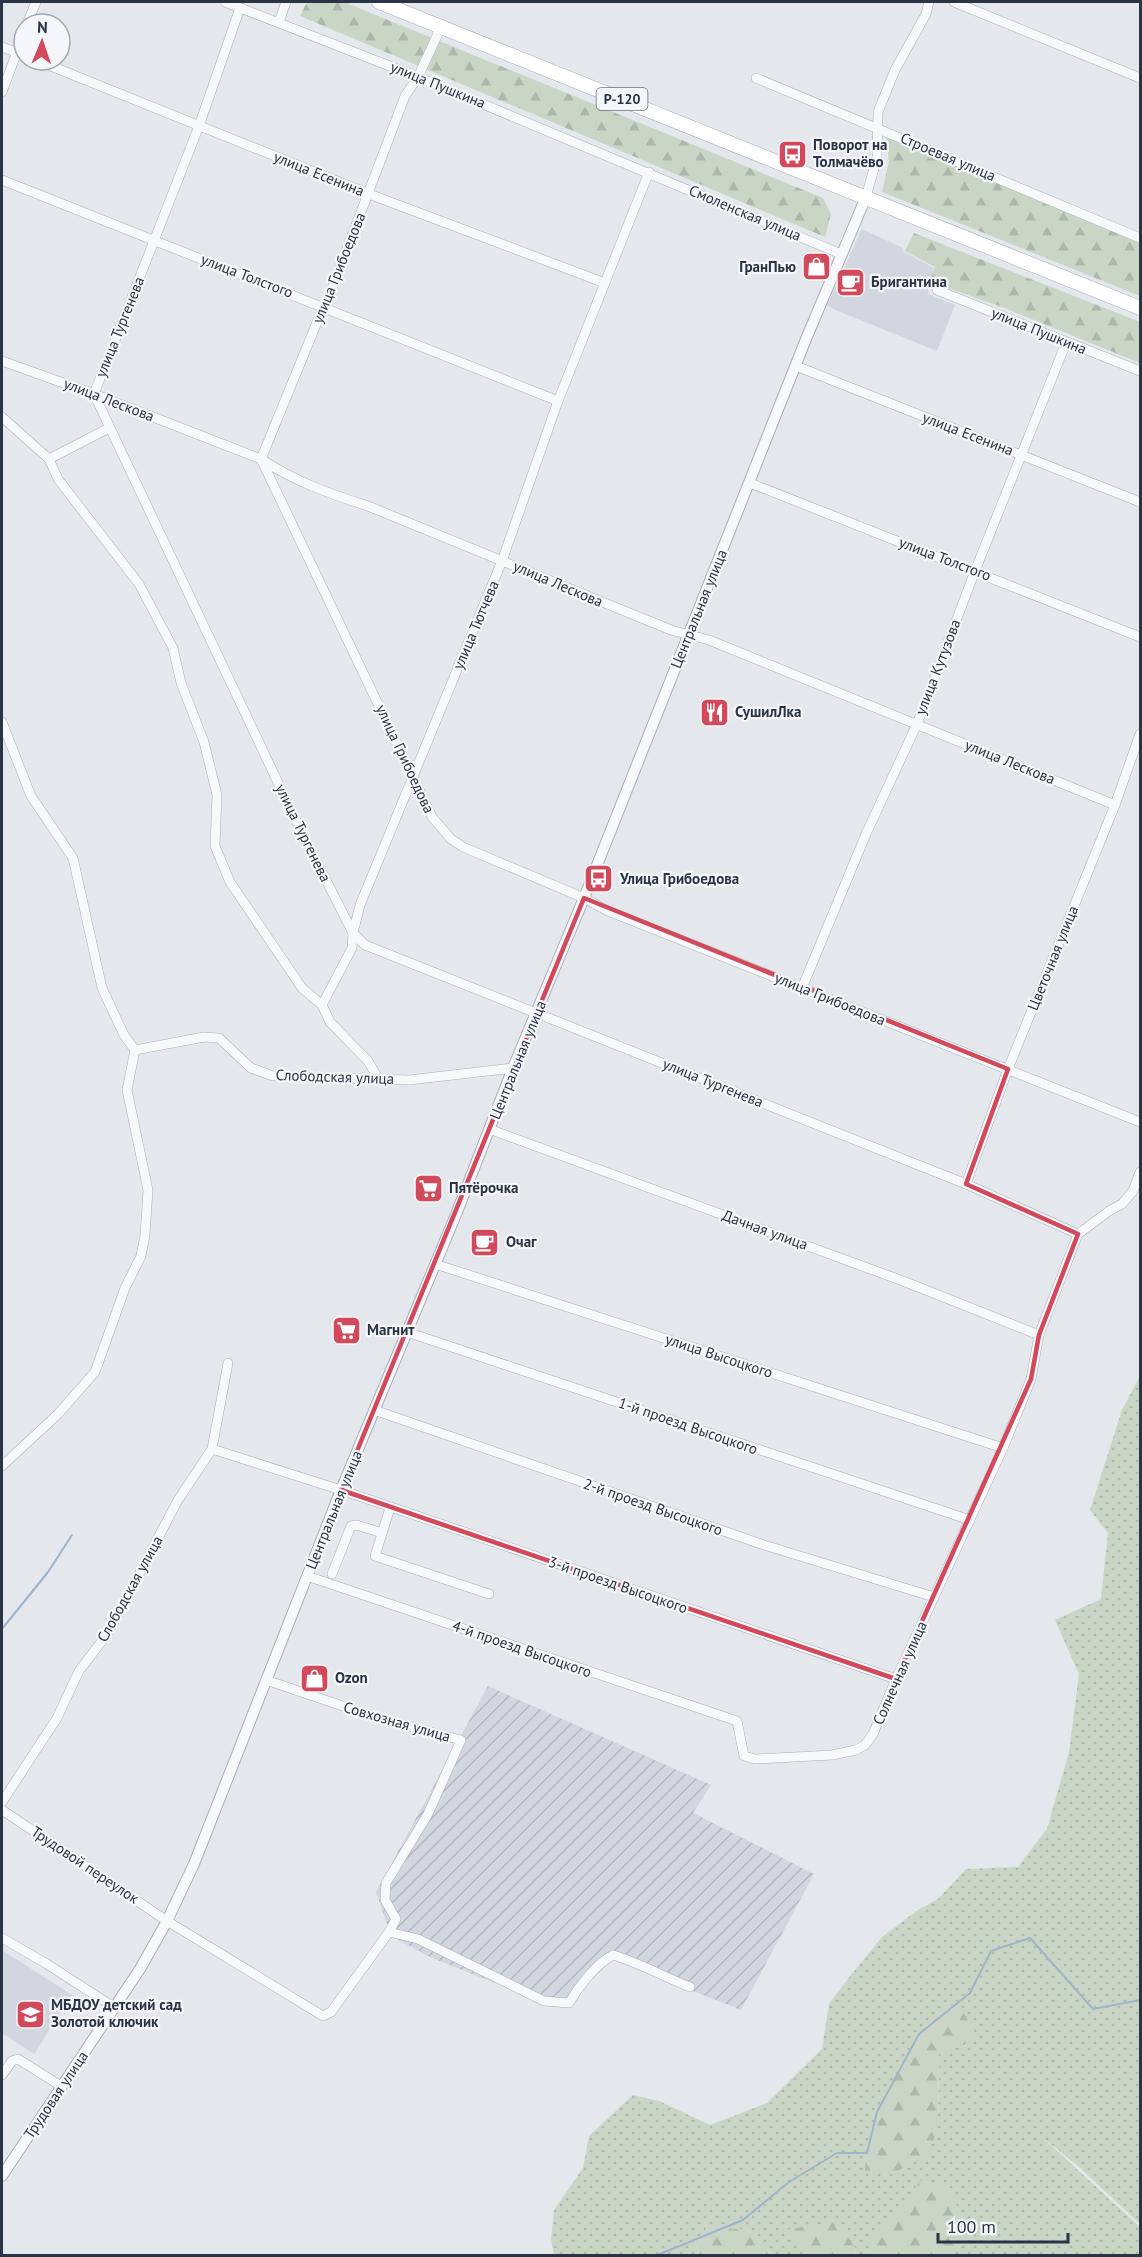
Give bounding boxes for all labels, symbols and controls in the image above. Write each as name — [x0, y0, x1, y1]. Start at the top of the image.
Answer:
north arrow — [12, 12, 72, 72]
text: N — [37, 17, 48, 37]
street label: улица Пушкина — [388, 57, 489, 112]
road number: Р-120 — [596, 88, 648, 110]
street label: Строевая улица — [898, 128, 999, 185]
place label: Поворот на Толмачёво — [813, 135, 887, 171]
bus stop icon: Поворот на Толмачёво — [776, 138, 808, 170]
street label: улица Есенина — [271, 147, 367, 200]
street label: Смоленская улица — [686, 180, 804, 245]
street label: улица Грибоедова — [308, 210, 369, 326]
street label: улица Толстого — [198, 249, 296, 302]
shop icon: ГранПью — [801, 251, 833, 283]
place label: ГранПью — [739, 257, 796, 276]
cafe icon: Бригантина — [834, 266, 866, 298]
place label: Бригантина — [871, 272, 947, 291]
street label: улица Тургенева — [91, 274, 148, 380]
street label: улица Пушкина — [989, 303, 1090, 358]
street label: улица Лескова — [61, 374, 157, 426]
street label: улица Есенина — [920, 407, 1016, 460]
street label: улица Толстого — [896, 532, 994, 585]
street label: Центральная улица — [666, 547, 731, 671]
street label: улица Лескова — [510, 556, 606, 611]
street label: улица Тютчева — [448, 577, 503, 672]
street label: улица Кутузова — [911, 616, 964, 717]
restaurant icon: СушилЛка — [698, 696, 730, 728]
street label: улица Грибоедова — [372, 701, 439, 816]
place label: СушилЛка — [735, 702, 801, 721]
street label: улица Лескова — [962, 735, 1058, 788]
street label: улица Тургенева — [272, 781, 335, 885]
bus stop icon: Улица Грибоедова — [583, 863, 615, 895]
place label: Улица Грибоедова — [619, 869, 739, 888]
street label: Цветочная улица — [1023, 903, 1082, 1013]
street label: улица Грибоедова — [772, 968, 888, 1029]
street label: Центральная улица — [485, 998, 550, 1122]
street label: улица Тургенева — [660, 1054, 766, 1111]
street label: Слободская улица — [275, 1065, 395, 1088]
supermarket icon: Пятёрочка — [412, 1172, 444, 1204]
place label: Пятёрочка — [449, 1178, 518, 1197]
street label: Дачная улица — [720, 1205, 811, 1254]
cafe icon: Очаг — [469, 1226, 501, 1258]
place label: Очаг — [506, 1232, 537, 1251]
supermarket icon: Магнит — [330, 1314, 362, 1346]
place label: Магнит — [367, 1320, 415, 1339]
street label: улица Высоцкого — [663, 1329, 775, 1382]
street label: 1-й проезд Высоцкого — [616, 1393, 760, 1458]
street label: Центральная улица — [301, 1448, 366, 1572]
street label: 2-й проезд Высоцкого — [581, 1474, 725, 1539]
street label: Слободская улица — [93, 1532, 167, 1645]
street label: 3-й проезд Высоцкого — [546, 1552, 690, 1617]
street label: 4-й проезд Высоцкого — [450, 1616, 594, 1681]
street label: Солнечная улица — [868, 1618, 931, 1728]
shop icon: Ozon — [298, 1662, 330, 1694]
place label: Ozon — [335, 1668, 368, 1687]
street label: Совхозная улица — [341, 1697, 453, 1746]
street label: Трудовой переулок — [28, 1821, 143, 1908]
place label: МБДОУ детский сад Золотой ключик — [51, 1995, 182, 2031]
school or university icon: МБДОУ детский сад Золотой ключик — [14, 1998, 46, 2030]
street label: Трудовая улица — [19, 2047, 92, 2142]
scale bar — [938, 2206, 1068, 2244]
text: 100 m — [947, 2215, 996, 2238]

